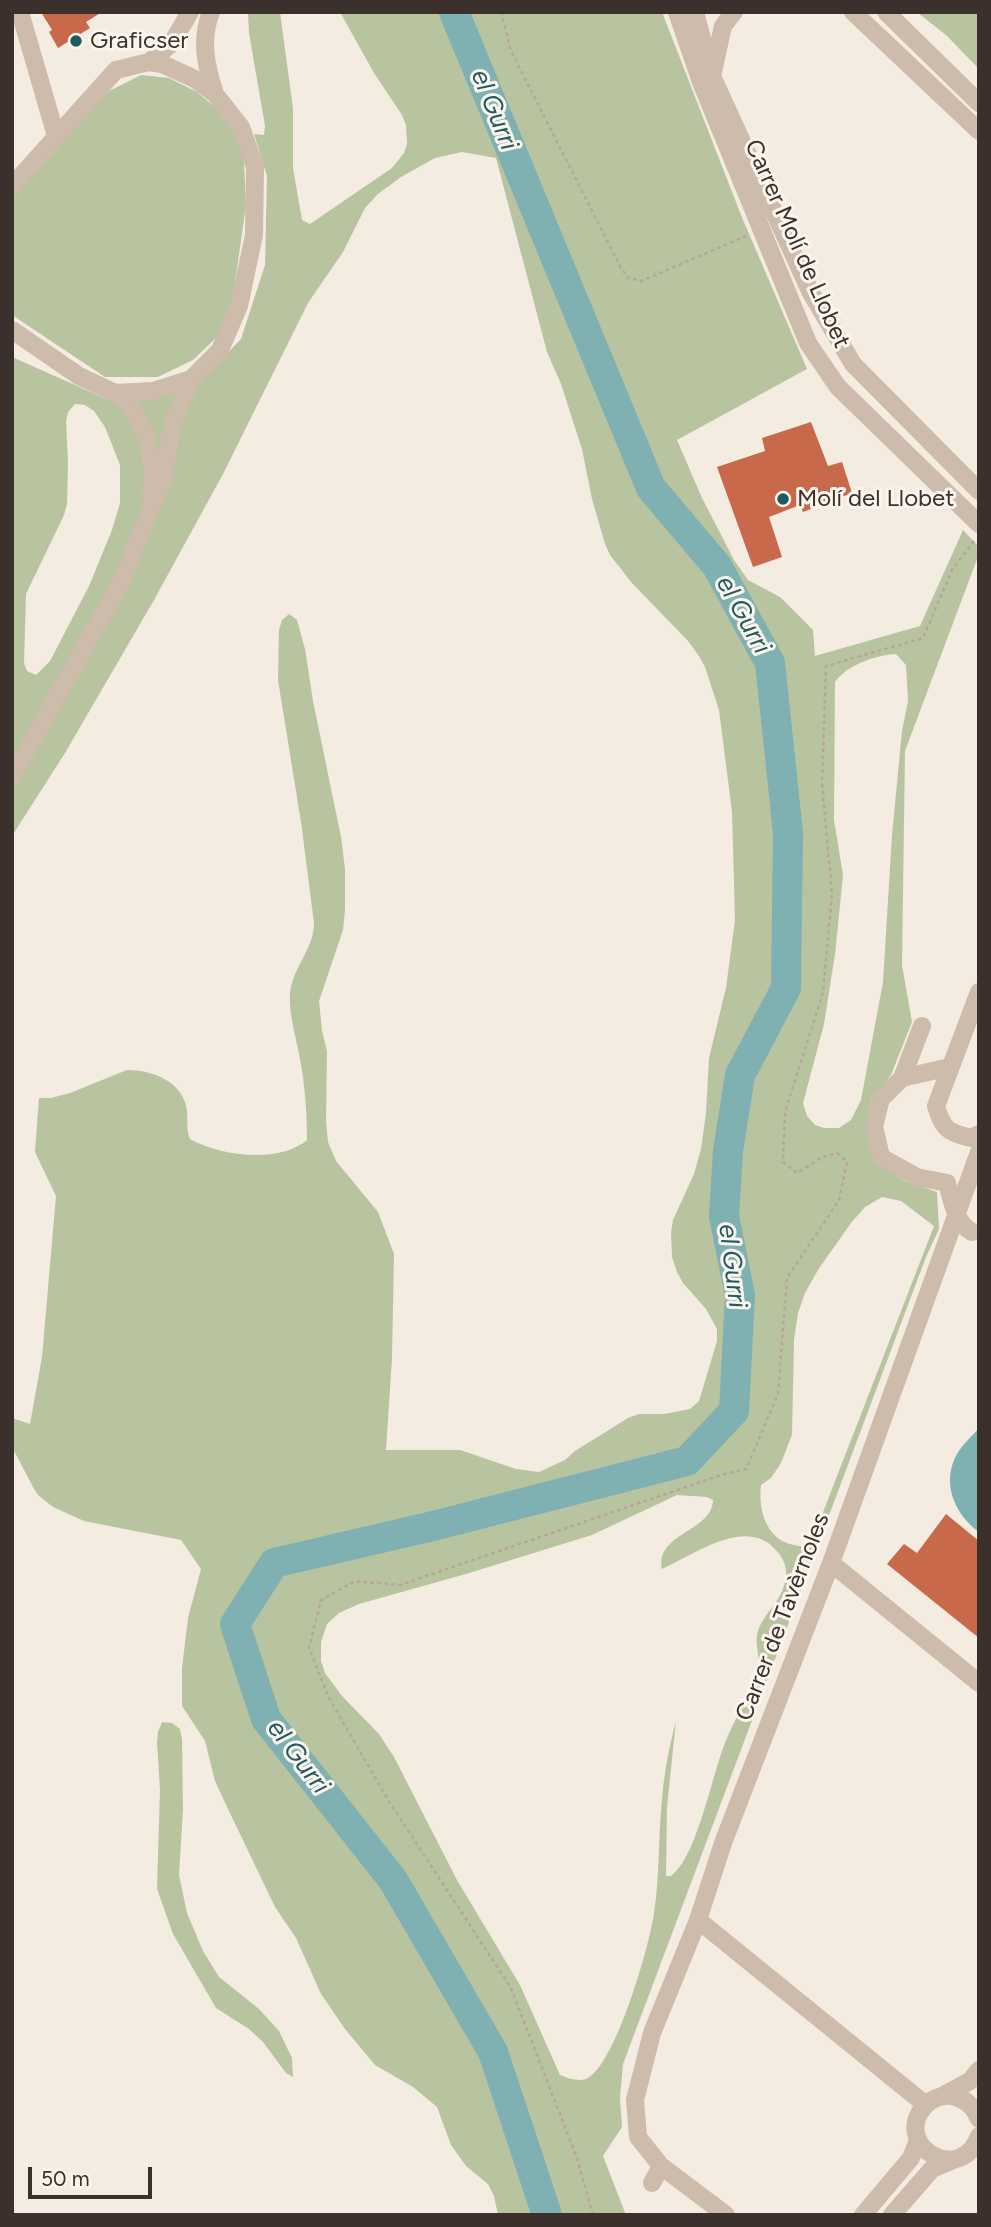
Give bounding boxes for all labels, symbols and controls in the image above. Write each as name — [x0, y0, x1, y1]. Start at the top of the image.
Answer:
place label: Graficser — [90, 27, 188, 55]
marker: Graficser — [68, 33, 84, 49]
water label: el Gurri — [464, 65, 524, 155]
street label: Carrer Molí de Llobet — [738, 135, 856, 353]
place label: Molí del Llobet — [797, 485, 954, 513]
marker: Molí del Llobet — [775, 491, 791, 507]
water label: el Gurri — [709, 571, 777, 659]
water label: el Gurri — [711, 1222, 753, 1310]
street label: Carrer de Tavèrnoles — [730, 1509, 836, 1725]
water label: el Gurri — [260, 1714, 336, 1800]
scale bar — [32, 2154, 156, 2198]
text: 50 m — [41, 2166, 90, 2191]

